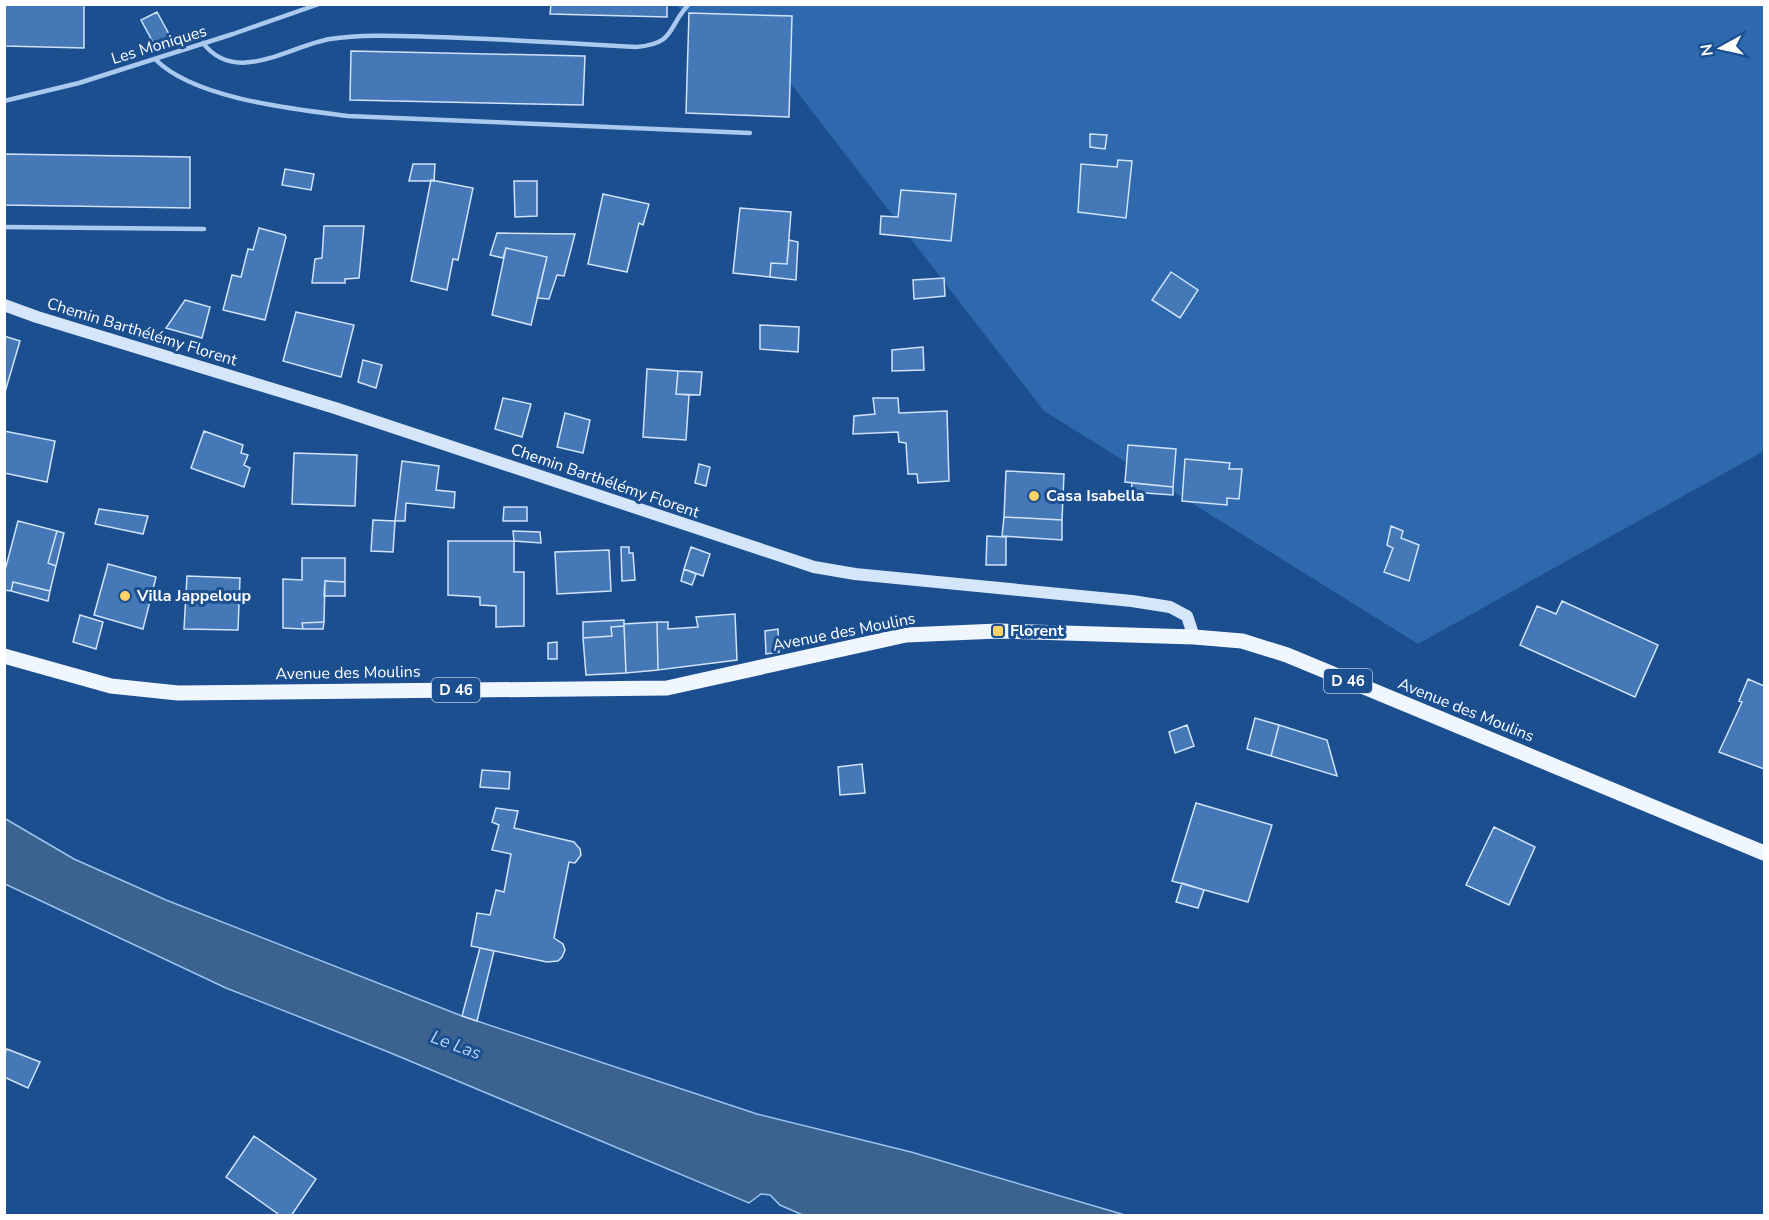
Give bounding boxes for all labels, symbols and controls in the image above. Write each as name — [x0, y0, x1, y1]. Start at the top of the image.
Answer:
north arrow — [1691, 18, 1751, 78]
street label: Les Moniques — [109, 20, 209, 70]
text: N — [1695, 42, 1719, 57]
street label: Chemin Barthélémy Florent — [44, 293, 240, 372]
street label: Chemin Barthélémy Florent — [508, 438, 703, 524]
place label: Casa Isabella — [1046, 485, 1145, 507]
marker: Casa Isabella — [1027, 489, 1041, 503]
place label: Villa Jappeloup — [136, 585, 251, 607]
marker: Villa Jappeloup — [118, 589, 132, 603]
street label: Avenue des Moulins — [771, 607, 917, 657]
place label: Florent — [1010, 620, 1064, 642]
marker: Florent — [991, 624, 1005, 638]
street label: Avenue des Moulins — [275, 661, 421, 685]
road number: D 46 — [1324, 669, 1372, 693]
street label: Avenue des Moulins — [1395, 673, 1537, 747]
road number: D 46 — [432, 678, 480, 702]
water label: Le Las — [428, 1025, 484, 1065]

